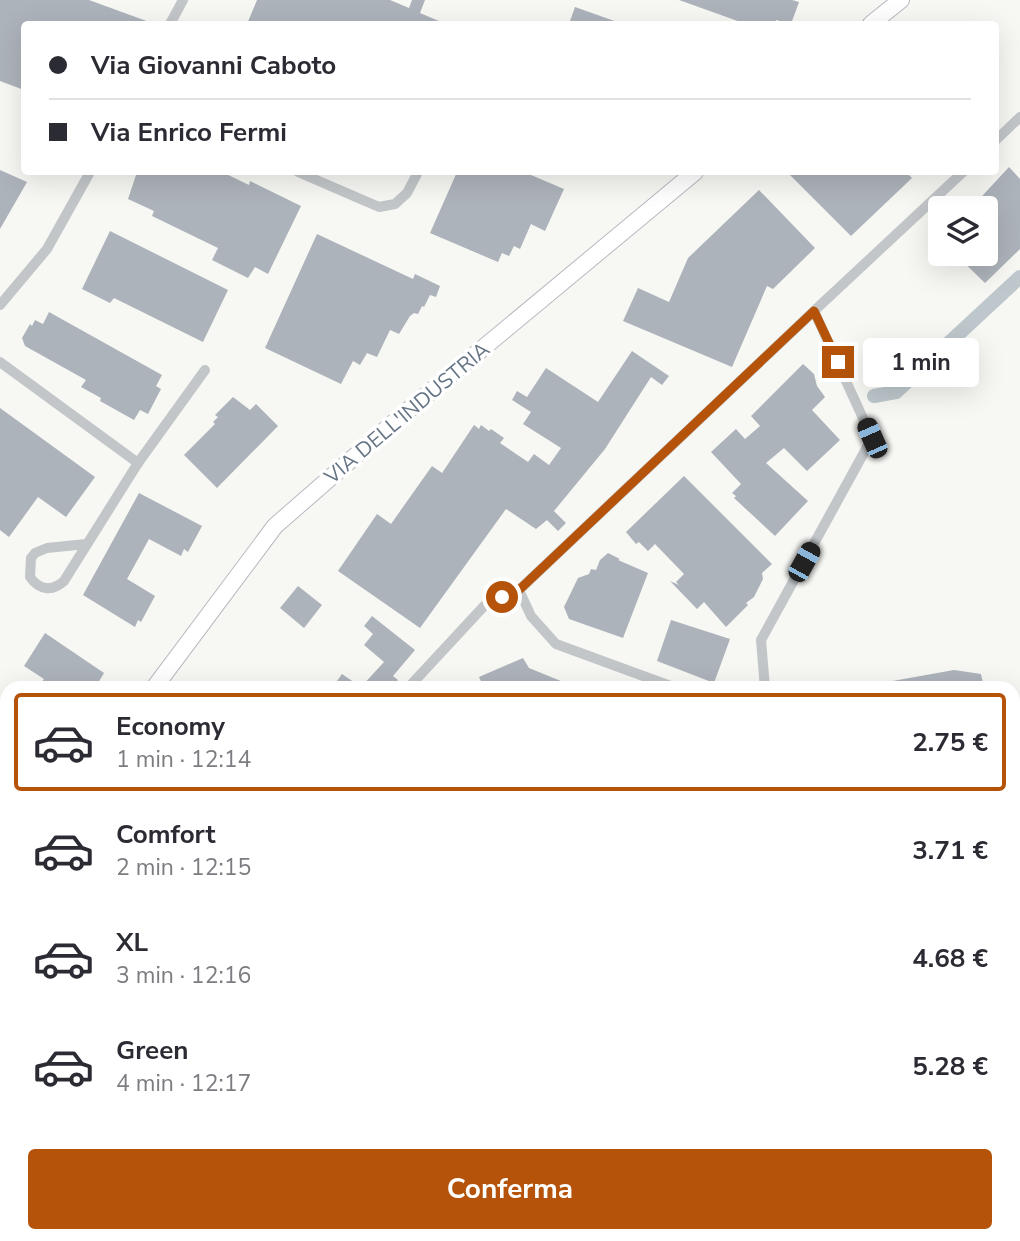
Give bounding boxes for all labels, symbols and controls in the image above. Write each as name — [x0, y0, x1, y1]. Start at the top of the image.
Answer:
text: Via Giovanni Caboto — [91, 48, 336, 83]
text: Via Enrico Fermi — [91, 115, 287, 150]
map controls — [928, 196, 998, 266]
button: layers — [928, 196, 998, 266]
street label: VIA DELL'INDUSTRIA — [318, 336, 496, 491]
callout: 1 min — [862, 338, 978, 386]
route end — [822, 346, 854, 378]
text: 1 min — [891, 347, 951, 378]
car — [854, 415, 891, 461]
car — [785, 539, 824, 585]
route start — [486, 581, 518, 613]
text: Economy — [116, 709, 225, 744]
icon: car — [32, 711, 95, 774]
text: 2.75 € — [912, 725, 988, 760]
text: 1 min · 12:14 — [116, 744, 251, 775]
text: Comfort — [116, 817, 216, 852]
icon: car — [32, 819, 95, 882]
text: 3.71 € — [912, 833, 988, 868]
text: 2 min · 12:15 — [116, 852, 251, 883]
text: XL — [116, 925, 148, 960]
icon: car — [32, 927, 95, 990]
text: 4.68 € — [912, 941, 988, 976]
text: 3 min · 12:16 — [116, 960, 251, 991]
text: Green — [116, 1033, 189, 1068]
icon: car — [32, 1035, 95, 1098]
text: 5.28 € — [912, 1049, 988, 1084]
text: 4 min · 12:17 — [116, 1068, 251, 1099]
button: Conferma — [28, 1149, 992, 1229]

